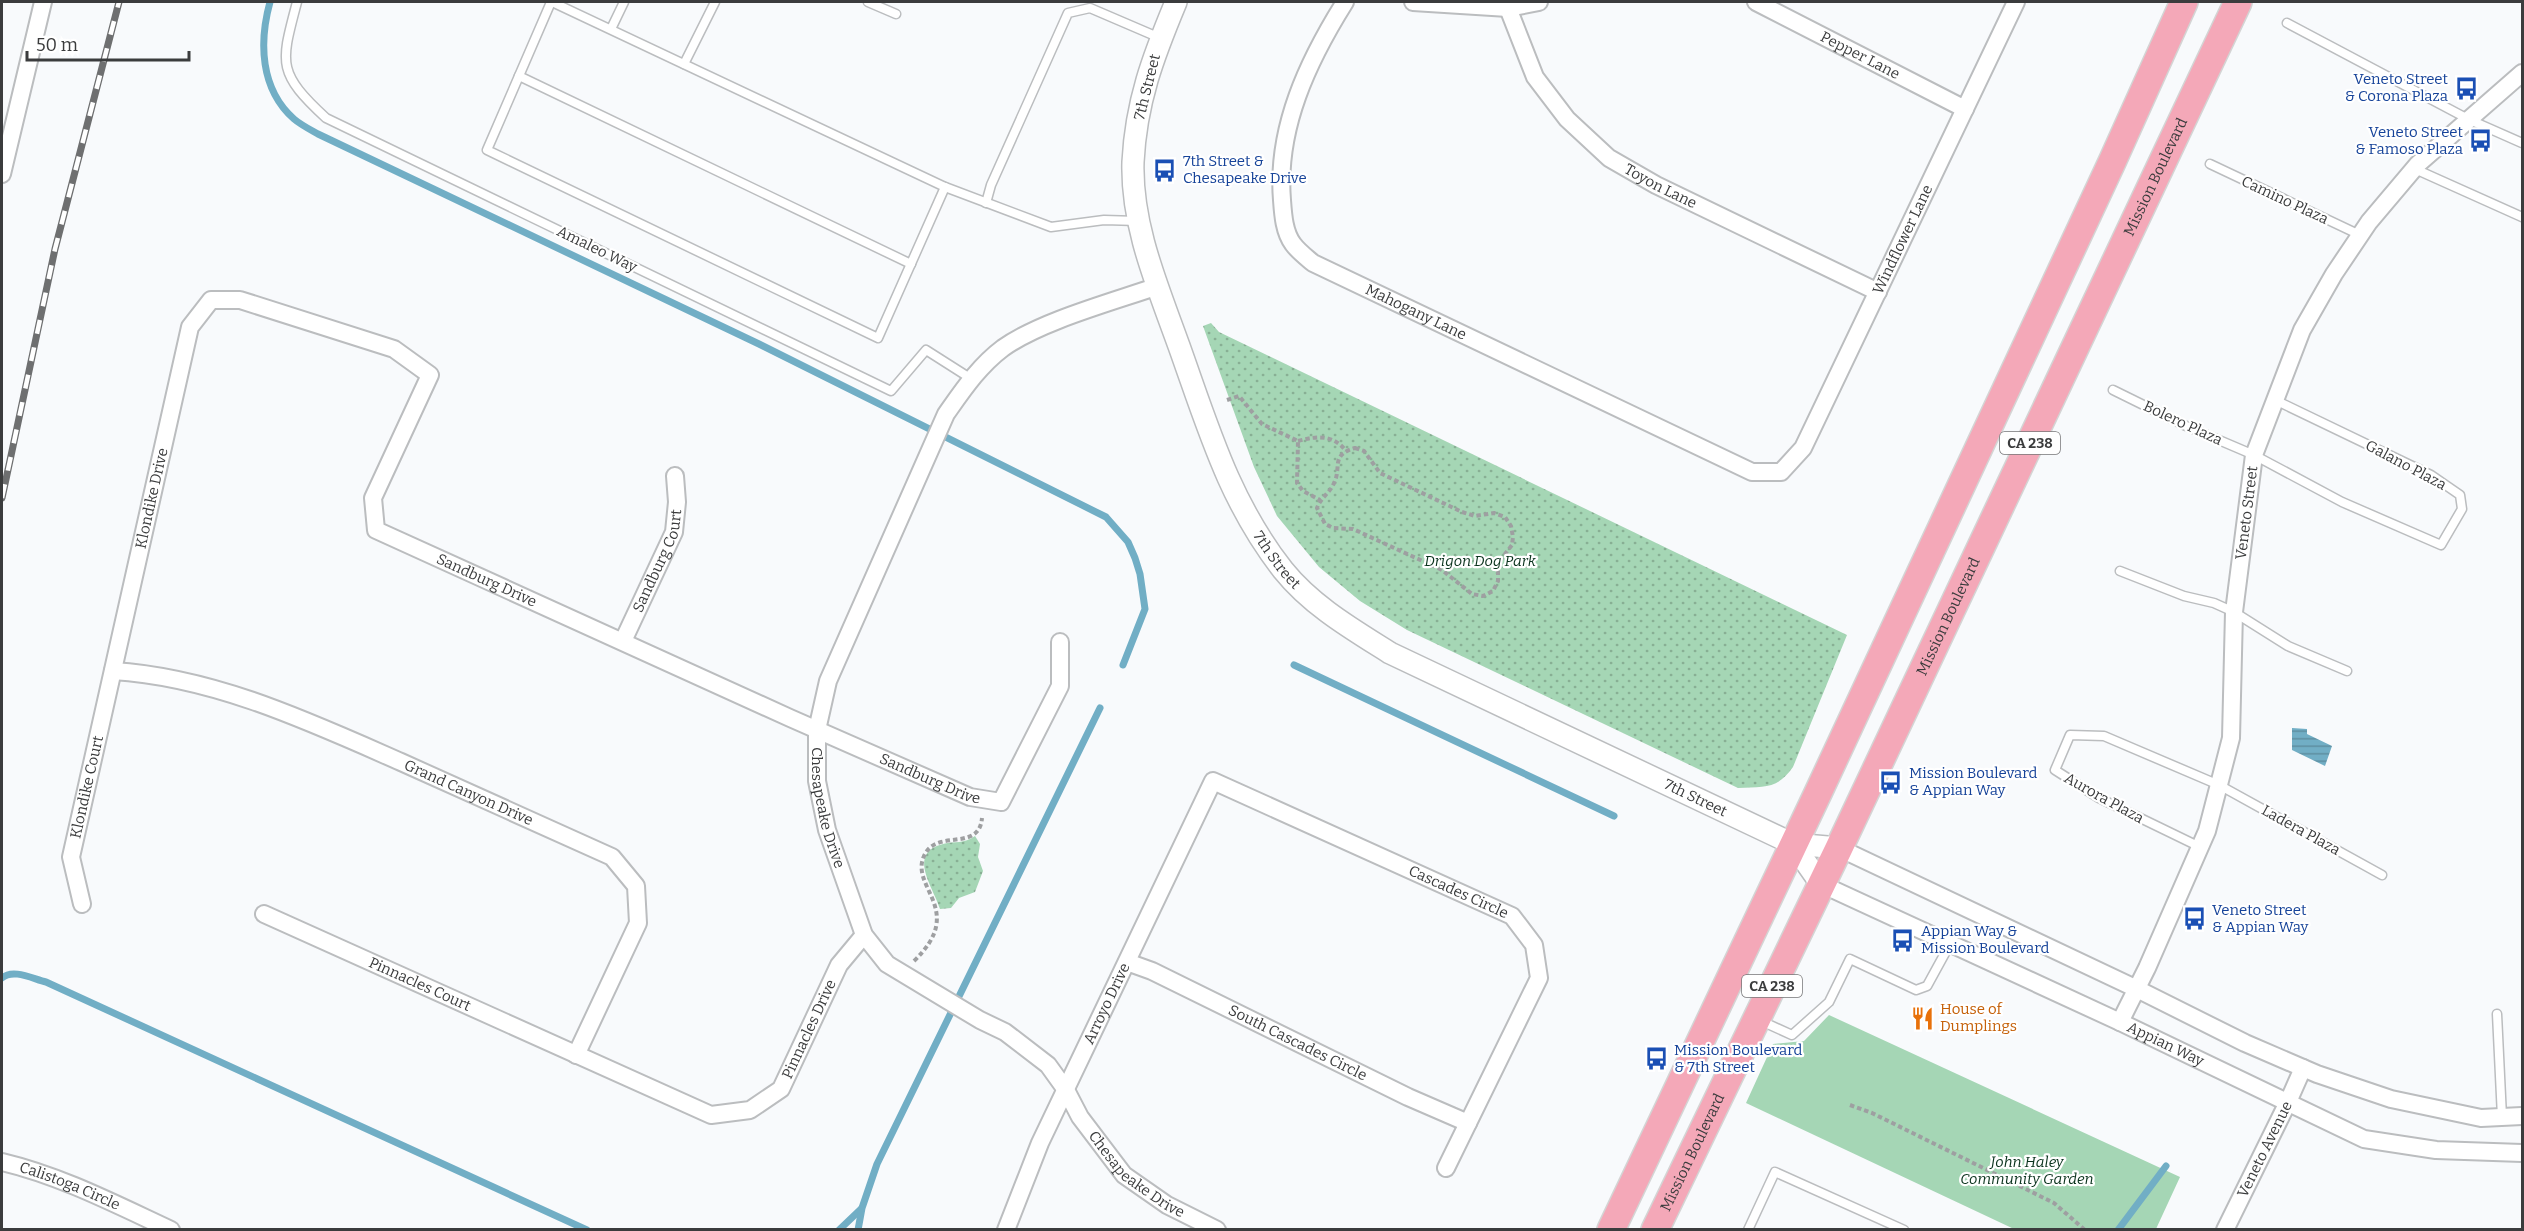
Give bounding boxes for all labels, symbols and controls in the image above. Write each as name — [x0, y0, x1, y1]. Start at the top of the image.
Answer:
scale bar — [27, 24, 189, 62]
street label: Pepper Lane — [1817, 28, 1903, 83]
text: 50 m — [36, 34, 78, 56]
street label: 7th Street — [1130, 52, 1164, 122]
place label: Veneto Street & Corona Plaza — [2345, 70, 2449, 105]
bus stop icon: Veneto Street & Corona Plaza — [2453, 75, 2479, 101]
street label: Mission Boulevard — [2120, 115, 2191, 239]
place label: Veneto Street & Famoso Plaza — [2355, 123, 2464, 158]
bus stop icon: Veneto Street & Famoso Plaza — [2468, 128, 2494, 154]
place label: 7th Street & Chesapeake Drive — [1183, 152, 1307, 187]
bus stop icon: 7th Street & Chesapeake Drive — [1152, 157, 1178, 183]
street label: Toyon Lane — [1621, 160, 1700, 212]
street label: Camino Plaza — [2239, 172, 2331, 228]
street label: Windflower Lane — [1869, 182, 1936, 297]
street label: Amaleo Way — [554, 222, 640, 276]
street label: Mahogany Lane — [1362, 280, 1469, 344]
street label: Bolero Plaza — [2141, 397, 2225, 449]
road number: CA 238 — [2000, 432, 2060, 454]
street label: Galano Plaza — [2362, 436, 2450, 494]
street label: Klondike Drive — [132, 446, 172, 550]
street label: Veneto Street — [2232, 464, 2262, 561]
street label: Sandburg Court — [629, 508, 685, 615]
street label: 7th Street — [1249, 528, 1305, 593]
street label: Sandburg Drive — [434, 550, 540, 611]
park label: Drigon Dog Park — [1424, 552, 1537, 570]
street label: Mission Boulevard — [1913, 554, 1984, 678]
street label: Klondike Court — [66, 733, 107, 840]
street label: Chesapeake Drive — [808, 747, 849, 870]
street label: Sandburg Drive — [877, 750, 982, 808]
street label: Grand Canyon Drive — [401, 756, 536, 829]
place label: Mission Boulevard & Appian Way — [1909, 764, 2038, 799]
bus stop icon: Mission Boulevard & Appian Way — [1878, 769, 1904, 795]
street label: Aurora Plaza — [2061, 769, 2147, 827]
street label: 7th Street — [1661, 775, 1731, 821]
street label: Ladera Plaza — [2258, 801, 2344, 859]
street label: Cascades Circle — [1406, 861, 1511, 922]
place label: Veneto Street & Appian Way — [2212, 901, 2308, 936]
bus stop icon: Veneto Street & Appian Way — [2181, 906, 2207, 932]
place label: Appian Way & Mission Boulevard — [1921, 922, 2050, 957]
bus stop icon: Appian Way & Mission Boulevard — [1890, 927, 1916, 953]
street label: Pinnacles Court — [366, 953, 474, 1015]
street label: Arroyo Drive — [1080, 960, 1134, 1047]
road number: CA 238 — [1742, 975, 1802, 997]
street label: Pinnacles Drive — [778, 977, 840, 1082]
place label: House of Dumplings — [1940, 1000, 2017, 1035]
street label: South Cascades Circle — [1226, 1001, 1370, 1084]
restaurant icon: House of Dumplings — [1909, 1005, 1935, 1031]
street label: Appian Way — [2124, 1018, 2207, 1070]
place label: Mission Boulevard & 7th Street — [1674, 1041, 1803, 1076]
bus stop icon: Mission Boulevard & 7th Street — [1643, 1046, 1669, 1072]
street label: Mission Boulevard — [1656, 1091, 1728, 1214]
street label: Veneto Avenue — [2234, 1098, 2296, 1200]
street label: Chesapeake Drive — [1085, 1127, 1188, 1221]
park label: John Haley Community Garden — [1960, 1153, 2094, 1188]
street label: Calistoga Circle — [17, 1158, 123, 1214]

